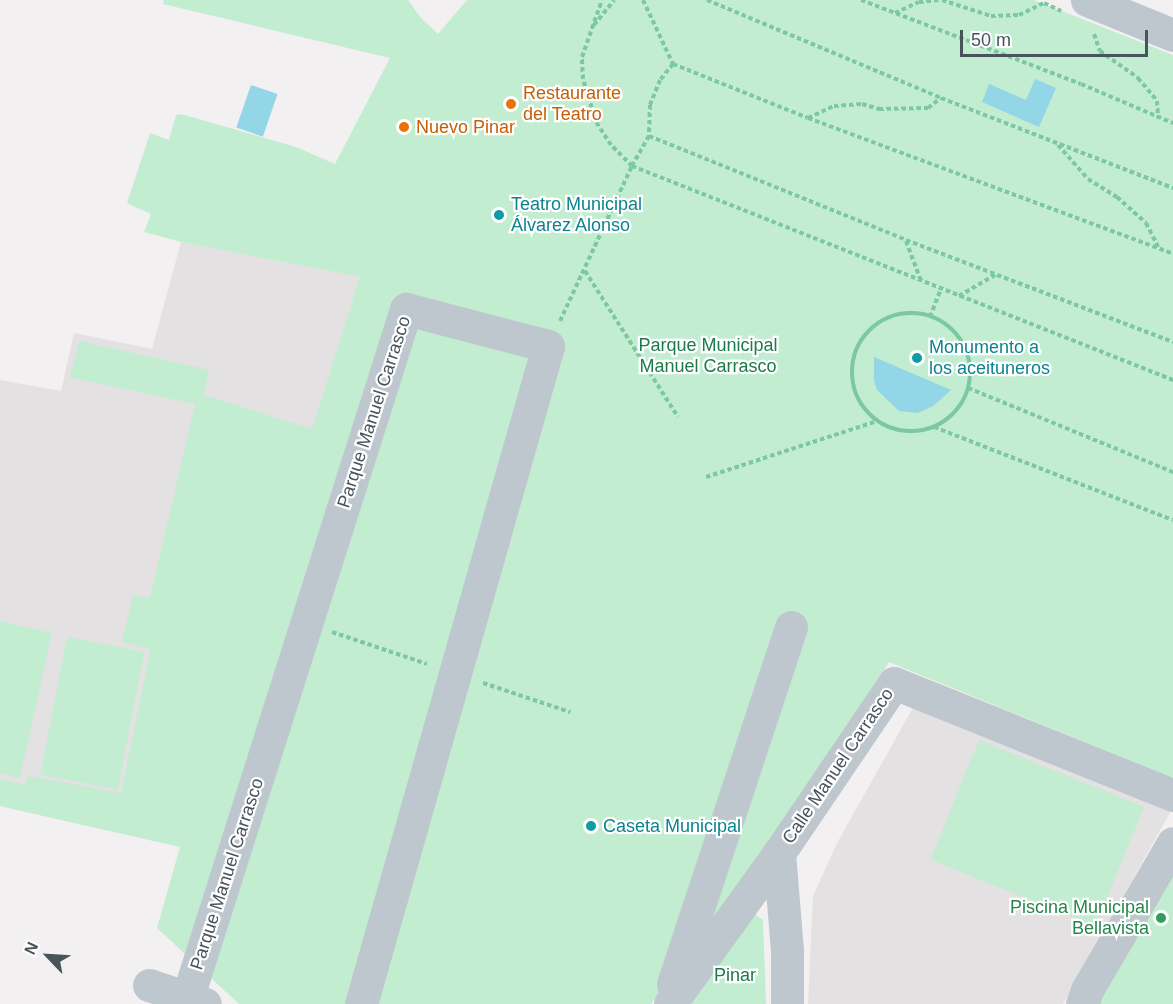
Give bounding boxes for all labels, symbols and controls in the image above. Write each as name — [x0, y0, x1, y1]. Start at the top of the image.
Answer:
scale bar — [963, 18, 1150, 56]
text: 50 m — [971, 30, 1011, 50]
place label: Restaurante del Teatro — [523, 83, 621, 125]
marker: Restaurante del Teatro — [504, 97, 518, 111]
place label: Nuevo Pinar — [416, 116, 515, 138]
marker: Nuevo Pinar — [397, 120, 411, 134]
place label: Teatro Municipal Álvarez Alonso — [511, 194, 642, 236]
marker: Teatro Municipal Álvarez Alonso — [492, 208, 506, 222]
street label: Parque Manuel Carrasco — [333, 314, 415, 510]
park label: Parque Municipal Manuel Carrasco — [638, 335, 778, 378]
place label: Monumento a los aceituneros — [929, 337, 1050, 380]
marker: Monumento a los aceituneros — [910, 351, 924, 365]
street label: Calle Manuel Carrasco — [778, 684, 898, 848]
street label: Parque Manuel Carrasco — [186, 776, 268, 972]
place label: Caseta Municipal — [603, 815, 741, 837]
marker: Caseta Municipal — [584, 819, 598, 833]
place label: Piscina Municipal Bellavista — [1010, 897, 1149, 940]
marker: Piscina Municipal Bellavista — [1154, 911, 1168, 925]
north arrow — [18, 926, 78, 986]
text: N — [21, 939, 41, 957]
park label: Pinar — [714, 964, 756, 986]

